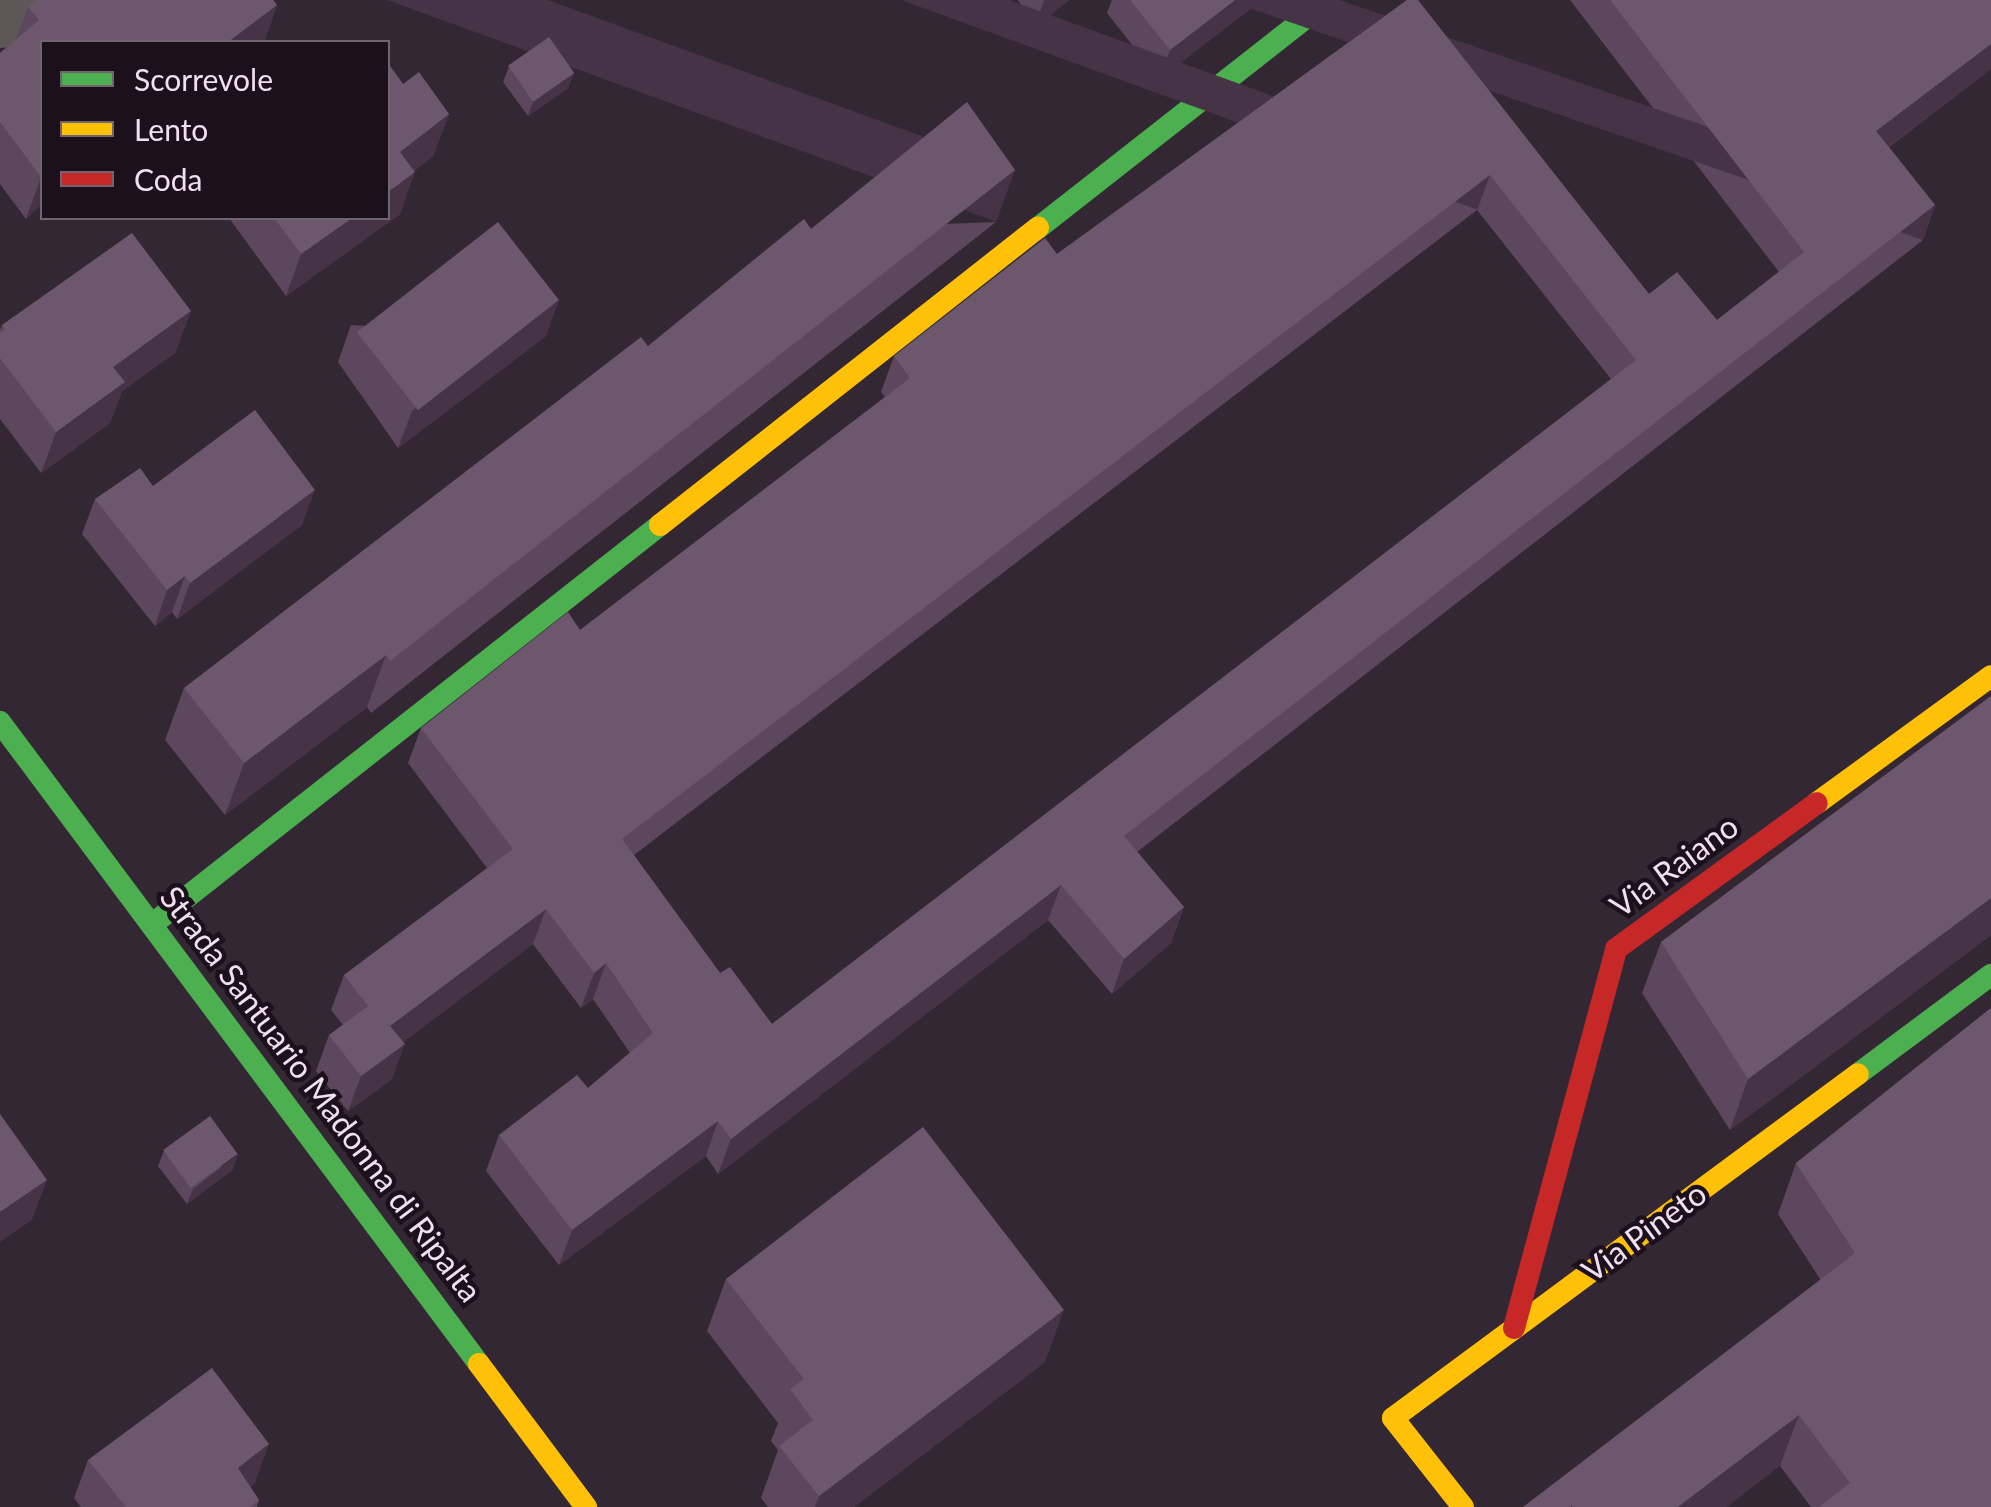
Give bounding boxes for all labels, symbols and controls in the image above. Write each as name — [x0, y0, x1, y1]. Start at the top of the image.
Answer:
legend — [40, 40, 390, 220]
text: Scorrevole — [134, 61, 273, 97]
text: Lento — [134, 111, 208, 147]
text: Coda — [134, 161, 202, 197]
street label: Via Raiano — [1603, 807, 1745, 925]
street label: Strada Santuario Madonna di Ripalta — [152, 879, 490, 1309]
street label: Via Pineto — [1574, 1174, 1714, 1290]

